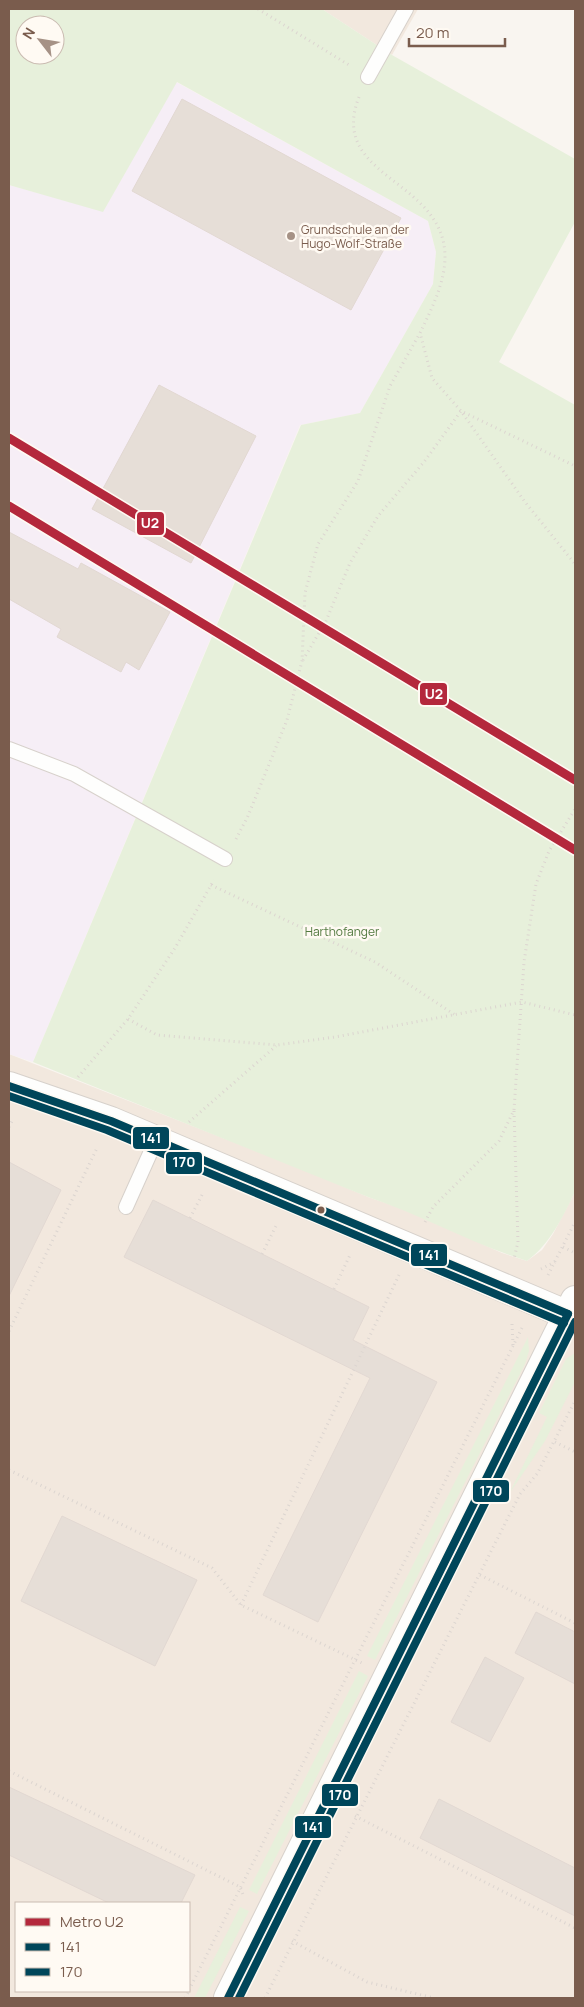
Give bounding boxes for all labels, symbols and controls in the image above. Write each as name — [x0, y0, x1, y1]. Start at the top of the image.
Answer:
north arrow — [15, 15, 65, 65]
scale bar — [409, 15, 505, 47]
text: 20 m — [416, 22, 449, 43]
text: N — [18, 24, 39, 42]
place label: Grundschule an der Hugo-Wolf-Straße — [301, 221, 410, 252]
marker: Grundschule an der Hugo-Wolf-Straße — [285, 230, 297, 242]
line badge: U2 — [136, 511, 165, 536]
text: U2 — [141, 513, 159, 532]
line badge: U2 — [419, 682, 448, 706]
text: U2 — [425, 684, 443, 703]
park label: Harthofanger — [305, 923, 380, 940]
line badge: 141 — [132, 1126, 170, 1150]
text: 141 — [141, 1128, 161, 1147]
line badge: 170 — [165, 1151, 203, 1175]
text: 170 — [173, 1152, 195, 1171]
unlabelled marker — [316, 1205, 326, 1215]
line badge: 141 — [410, 1243, 448, 1267]
text: 141 — [419, 1245, 439, 1264]
line badge: 170 — [472, 1479, 510, 1503]
text: 170 — [480, 1481, 502, 1500]
line badge: 170 — [321, 1783, 359, 1807]
text: 170 — [329, 1785, 351, 1804]
line badge: 141 — [294, 1815, 332, 1839]
text: 141 — [303, 1817, 323, 1836]
legend — [15, 1902, 190, 1992]
text: Metro U2 — [60, 1911, 124, 1932]
text: 141 — [60, 1936, 81, 1957]
text: 170 — [60, 1961, 83, 1982]

